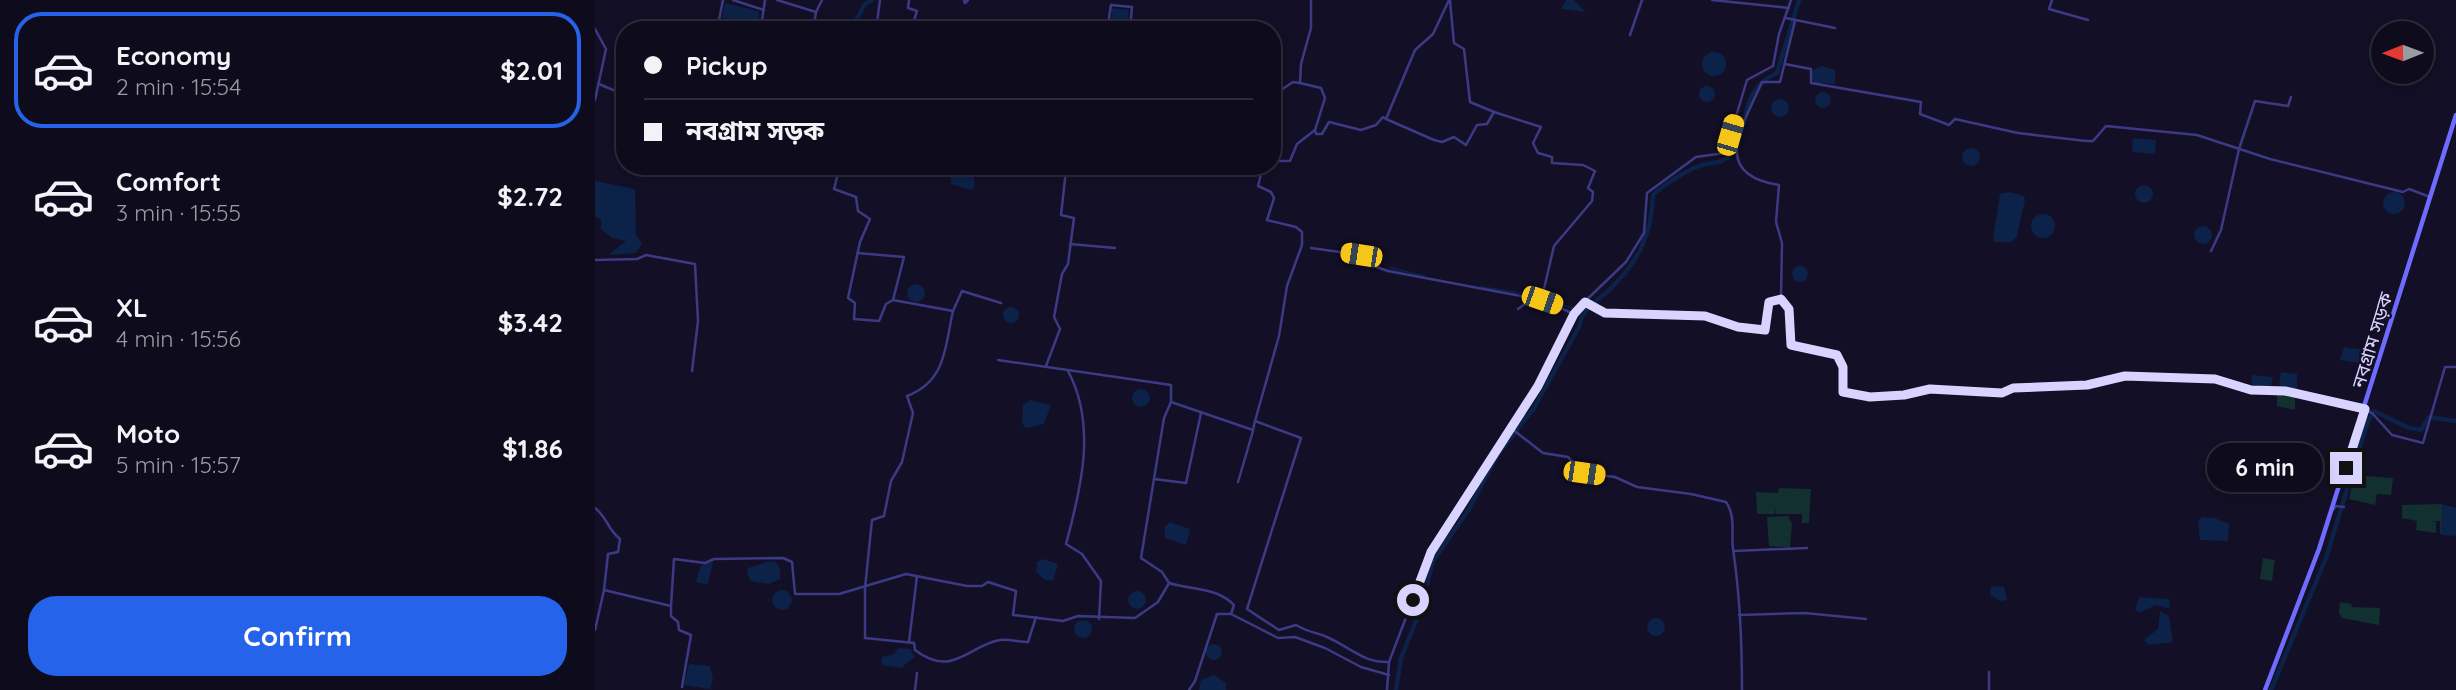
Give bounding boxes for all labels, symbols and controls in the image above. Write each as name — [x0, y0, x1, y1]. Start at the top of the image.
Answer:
north arrow — [2371, 21, 2434, 84]
map controls — [2371, 21, 2434, 84]
icon: car — [32, 39, 95, 102]
text: Economy — [116, 39, 231, 72]
text: Pickup — [686, 49, 768, 82]
text: $2.01 — [500, 54, 563, 87]
text: 2 min · 15:54 — [116, 72, 241, 101]
car — [1715, 112, 1746, 158]
text: নবগ্রাম সড়ক — [686, 114, 824, 147]
icon: car — [32, 165, 95, 228]
text: Comfort — [116, 165, 221, 198]
text: $2.72 — [497, 180, 563, 213]
text: 3 min · 15:55 — [116, 198, 241, 227]
car — [1339, 241, 1384, 269]
car — [1519, 283, 1566, 317]
street label: নবগ্রাম সড়ক — [2346, 289, 2398, 392]
icon: car — [32, 291, 95, 354]
text: XL — [116, 291, 148, 324]
text: $3.42 — [498, 306, 563, 339]
text: 4 min · 15:56 — [116, 324, 241, 353]
icon: car — [32, 417, 95, 480]
text: Moto — [116, 417, 180, 450]
text: $1.86 — [502, 432, 563, 465]
callout: 6 min — [2206, 444, 2321, 492]
text: 5 min · 15:57 — [116, 450, 241, 479]
route end — [2330, 452, 2362, 484]
text: 6 min — [2235, 453, 2295, 482]
car — [1562, 460, 1607, 486]
route start — [1397, 584, 1429, 616]
button: Confirm — [28, 596, 567, 676]

